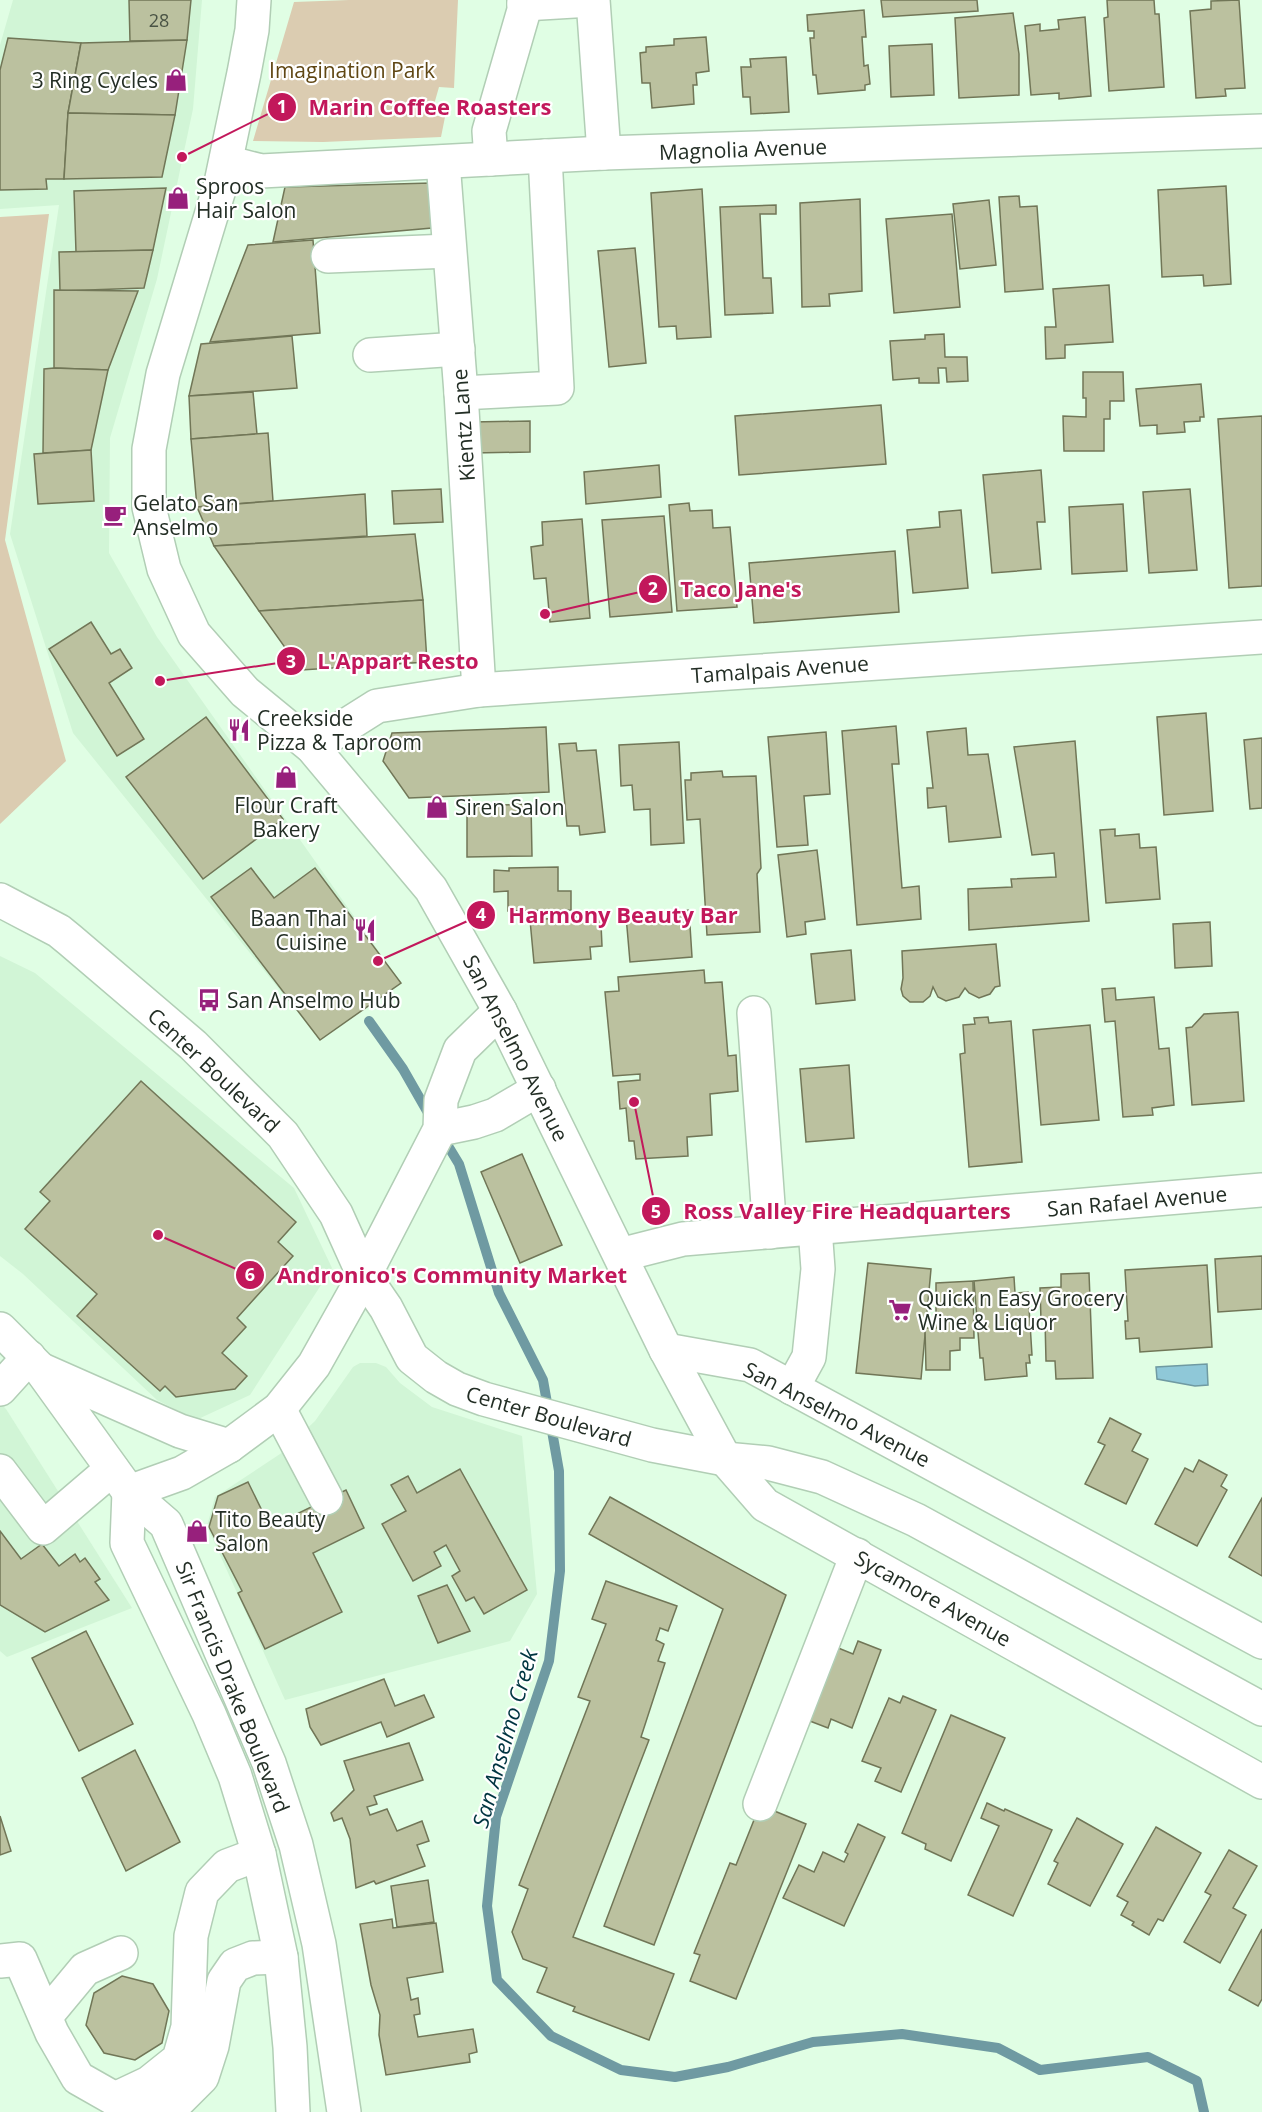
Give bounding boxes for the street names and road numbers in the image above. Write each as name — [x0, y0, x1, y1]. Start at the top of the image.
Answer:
street label: Magnolia Avenue — [658, 132, 828, 166]
street label: Kientz Lane — [445, 368, 481, 482]
street label: Tamalpais Avenue — [690, 649, 870, 689]
street label: San Anselmo Avenue — [457, 950, 575, 1146]
street label: Center Boulevard — [142, 1001, 286, 1139]
street label: San Rafael Avenue — [1046, 1179, 1228, 1223]
street label: San Anselmo Avenue — [739, 1355, 935, 1473]
street label: Center Boulevard — [463, 1379, 635, 1453]
street label: Sycamore Avenue — [850, 1543, 1016, 1653]
street label: Sir Francis Drake Boulevard — [170, 1557, 296, 1817]

